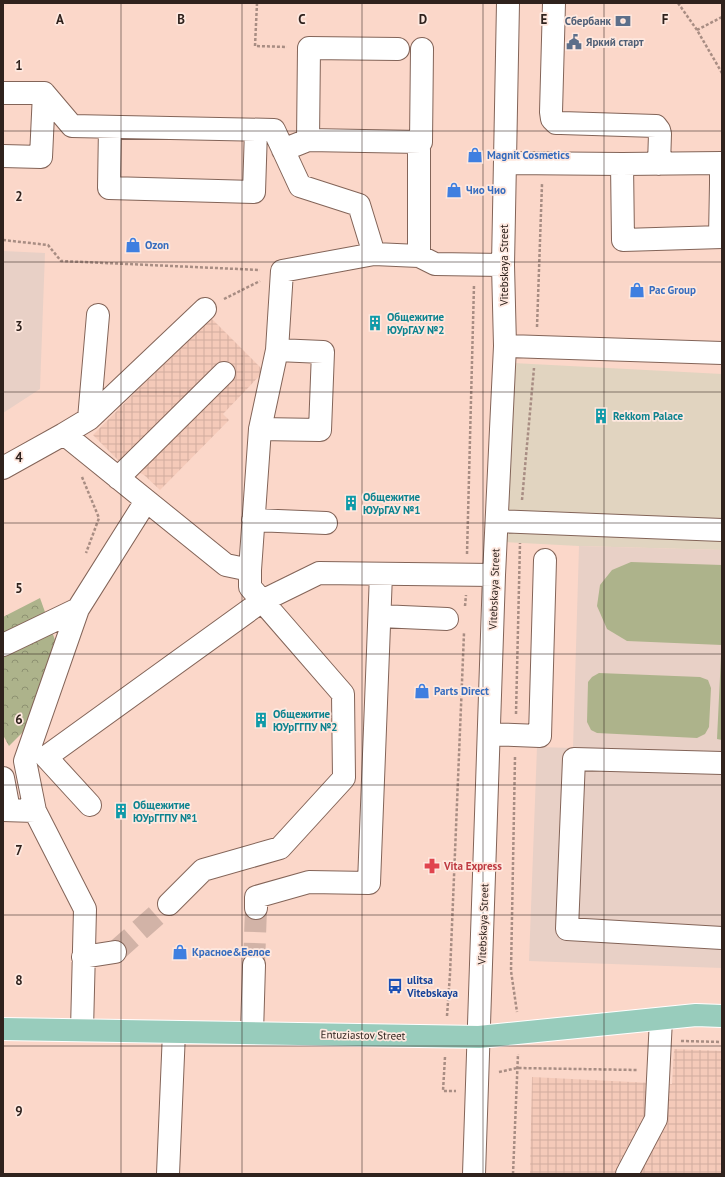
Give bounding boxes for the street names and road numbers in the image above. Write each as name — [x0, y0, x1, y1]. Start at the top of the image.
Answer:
street label: Vitebskaya Street — [497, 224, 511, 307]
street label: Vitebskaya Street — [486, 548, 502, 631]
street label: Vitebskaya Street — [475, 883, 491, 966]
street label: Entuziastov Street — [320, 1027, 406, 1043]

